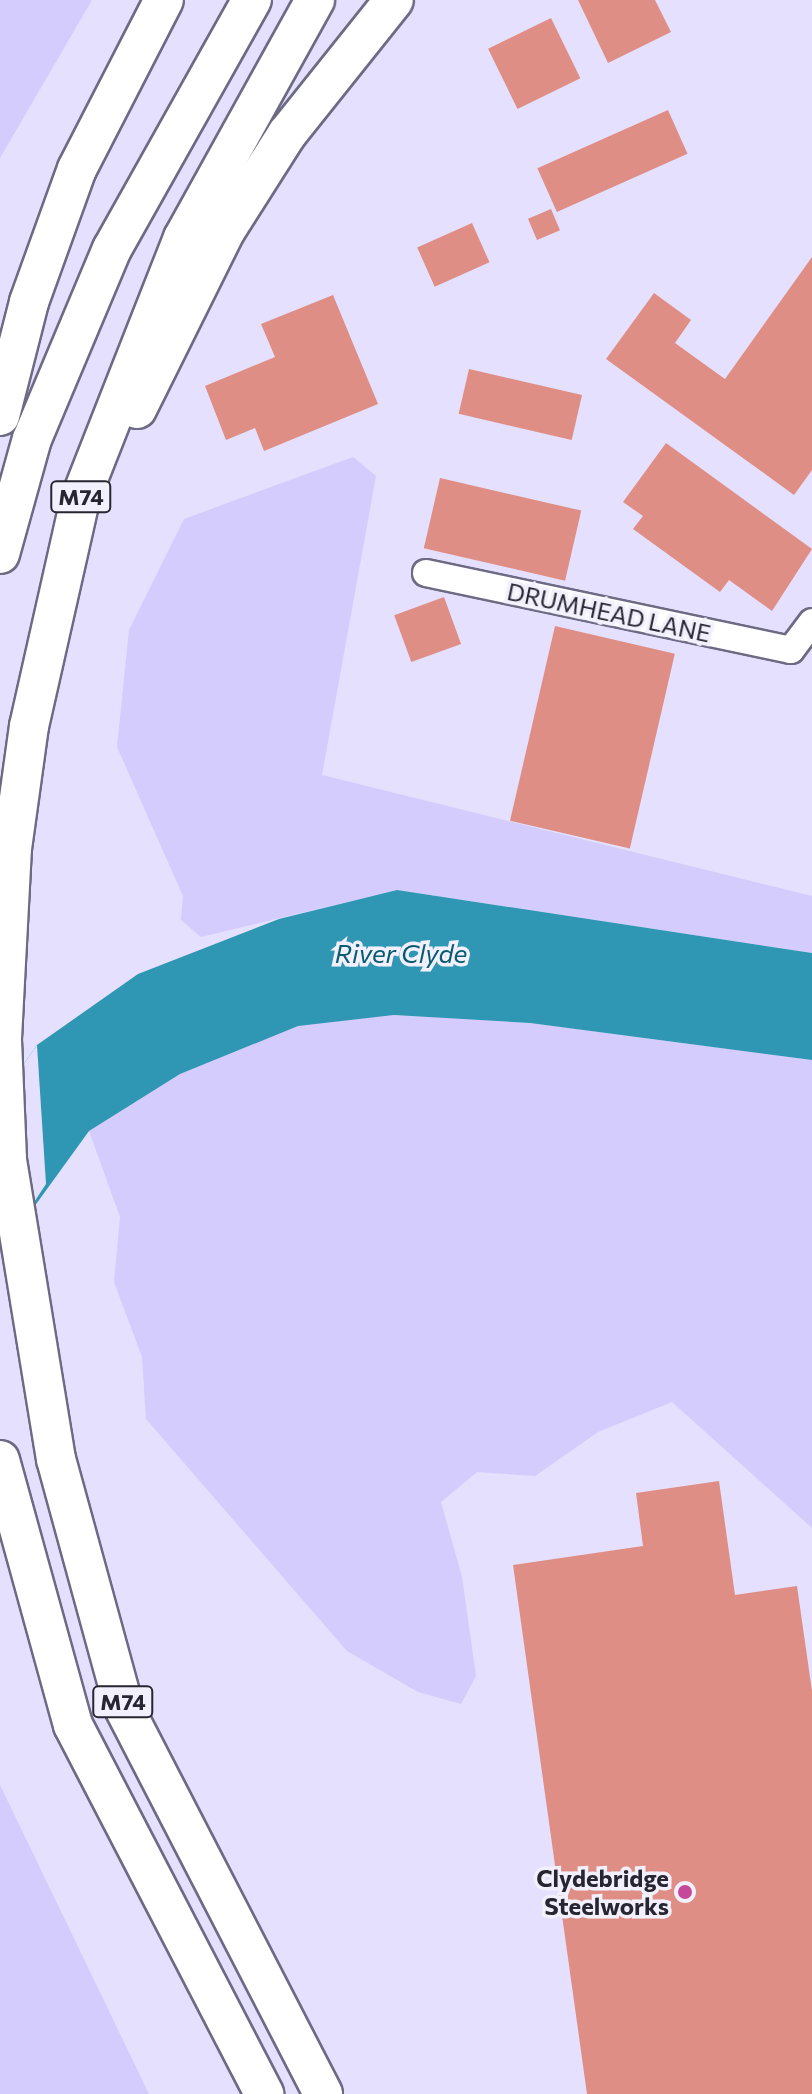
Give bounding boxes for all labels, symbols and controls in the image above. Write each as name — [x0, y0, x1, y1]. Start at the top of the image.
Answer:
road number: M74 — [49, 479, 113, 515]
street label: DRUMHEAD LANE — [505, 576, 713, 648]
water label: River Clyde — [335, 937, 467, 969]
road number: M74 — [91, 1684, 155, 1720]
place label: Clydebridge Steelworks — [536, 1864, 669, 1920]
marker: Clydebridge Steelworks — [676, 1883, 694, 1901]

